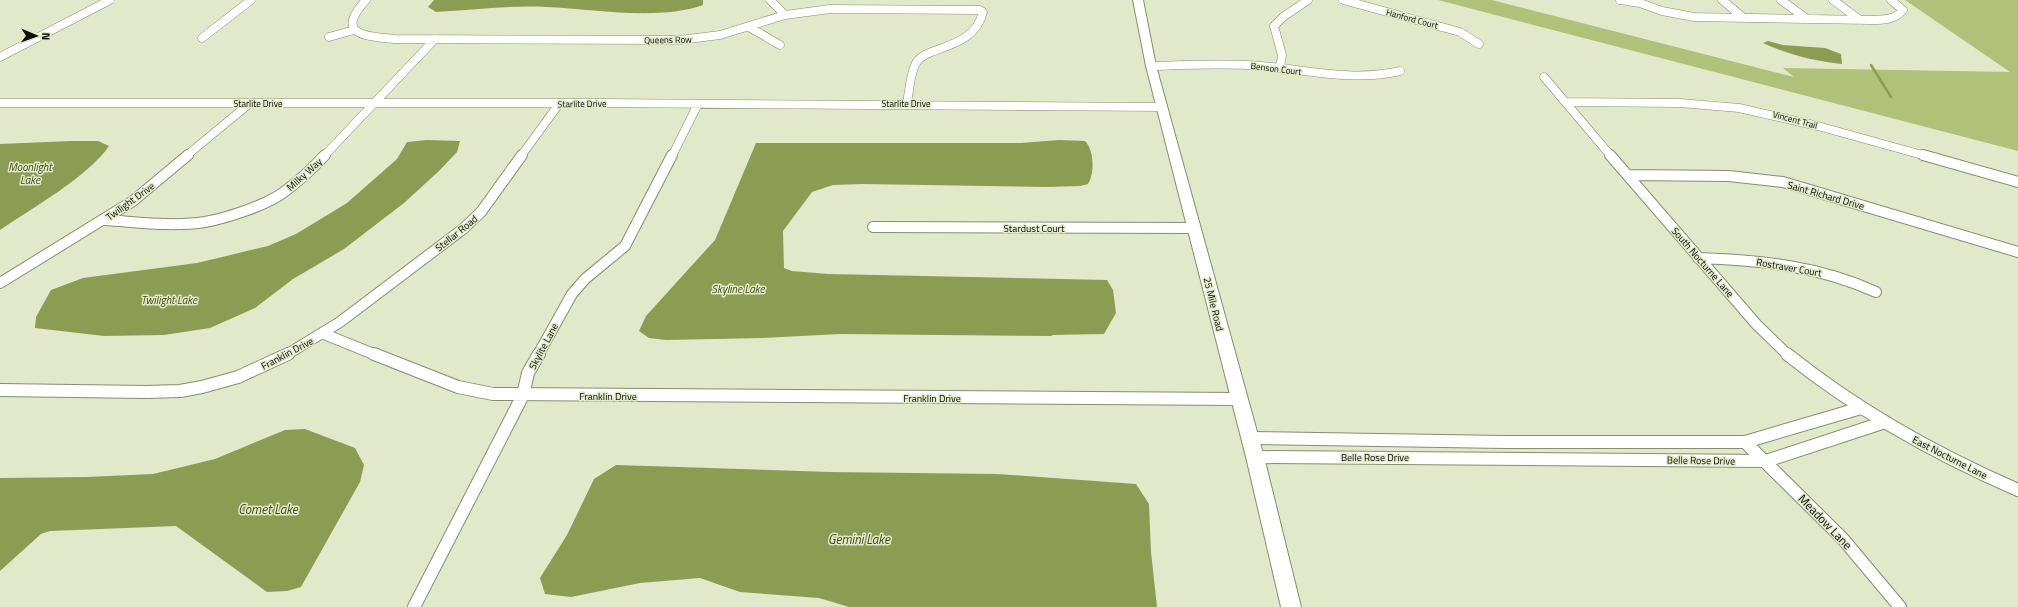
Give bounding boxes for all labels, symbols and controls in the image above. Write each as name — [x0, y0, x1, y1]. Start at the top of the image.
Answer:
street label: Hanford Court — [1385, 5, 1440, 32]
north arrow — [16, 16, 56, 56]
text: N — [38, 32, 54, 40]
street label: Queens Row — [644, 33, 692, 46]
street label: Benson Court — [1250, 59, 1303, 78]
street label: Starlite Drive — [234, 97, 283, 110]
street label: Starlite Drive — [557, 97, 607, 110]
street label: Starlite Drive — [882, 97, 931, 110]
street label: Vincent Trail — [1771, 107, 1819, 132]
street label: Milky Way — [283, 154, 326, 194]
water label: Moonlight Lake — [8, 159, 53, 188]
street label: Saint Richard Drive — [1786, 177, 1866, 214]
street label: Twilight Drive — [103, 179, 158, 224]
street label: Stellar Road — [432, 212, 481, 255]
street label: Stardust Court — [1003, 221, 1065, 236]
street label: South Nocturne Lane — [1668, 224, 1737, 301]
street label: Rostraver Court — [1755, 254, 1823, 281]
street label: 25 Mile Road — [1200, 276, 1227, 333]
water label: Skyline Lake — [712, 281, 765, 297]
water label: Twilight Lake — [141, 292, 198, 308]
street label: Skylite Lane — [525, 320, 562, 372]
street label: Franklin Drive — [258, 333, 316, 374]
street label: Franklin Drive — [579, 389, 637, 404]
street label: Franklin Drive — [903, 391, 961, 406]
street label: East Nocturne Lane — [1910, 432, 1990, 483]
street label: Belle Rose Drive — [1341, 450, 1409, 465]
street label: Belle Rose Drive — [1667, 452, 1735, 469]
street label: Meadow Lane — [1794, 490, 1857, 554]
water label: Comet Lake — [238, 499, 299, 519]
water label: Gemini Lake — [828, 529, 891, 549]

